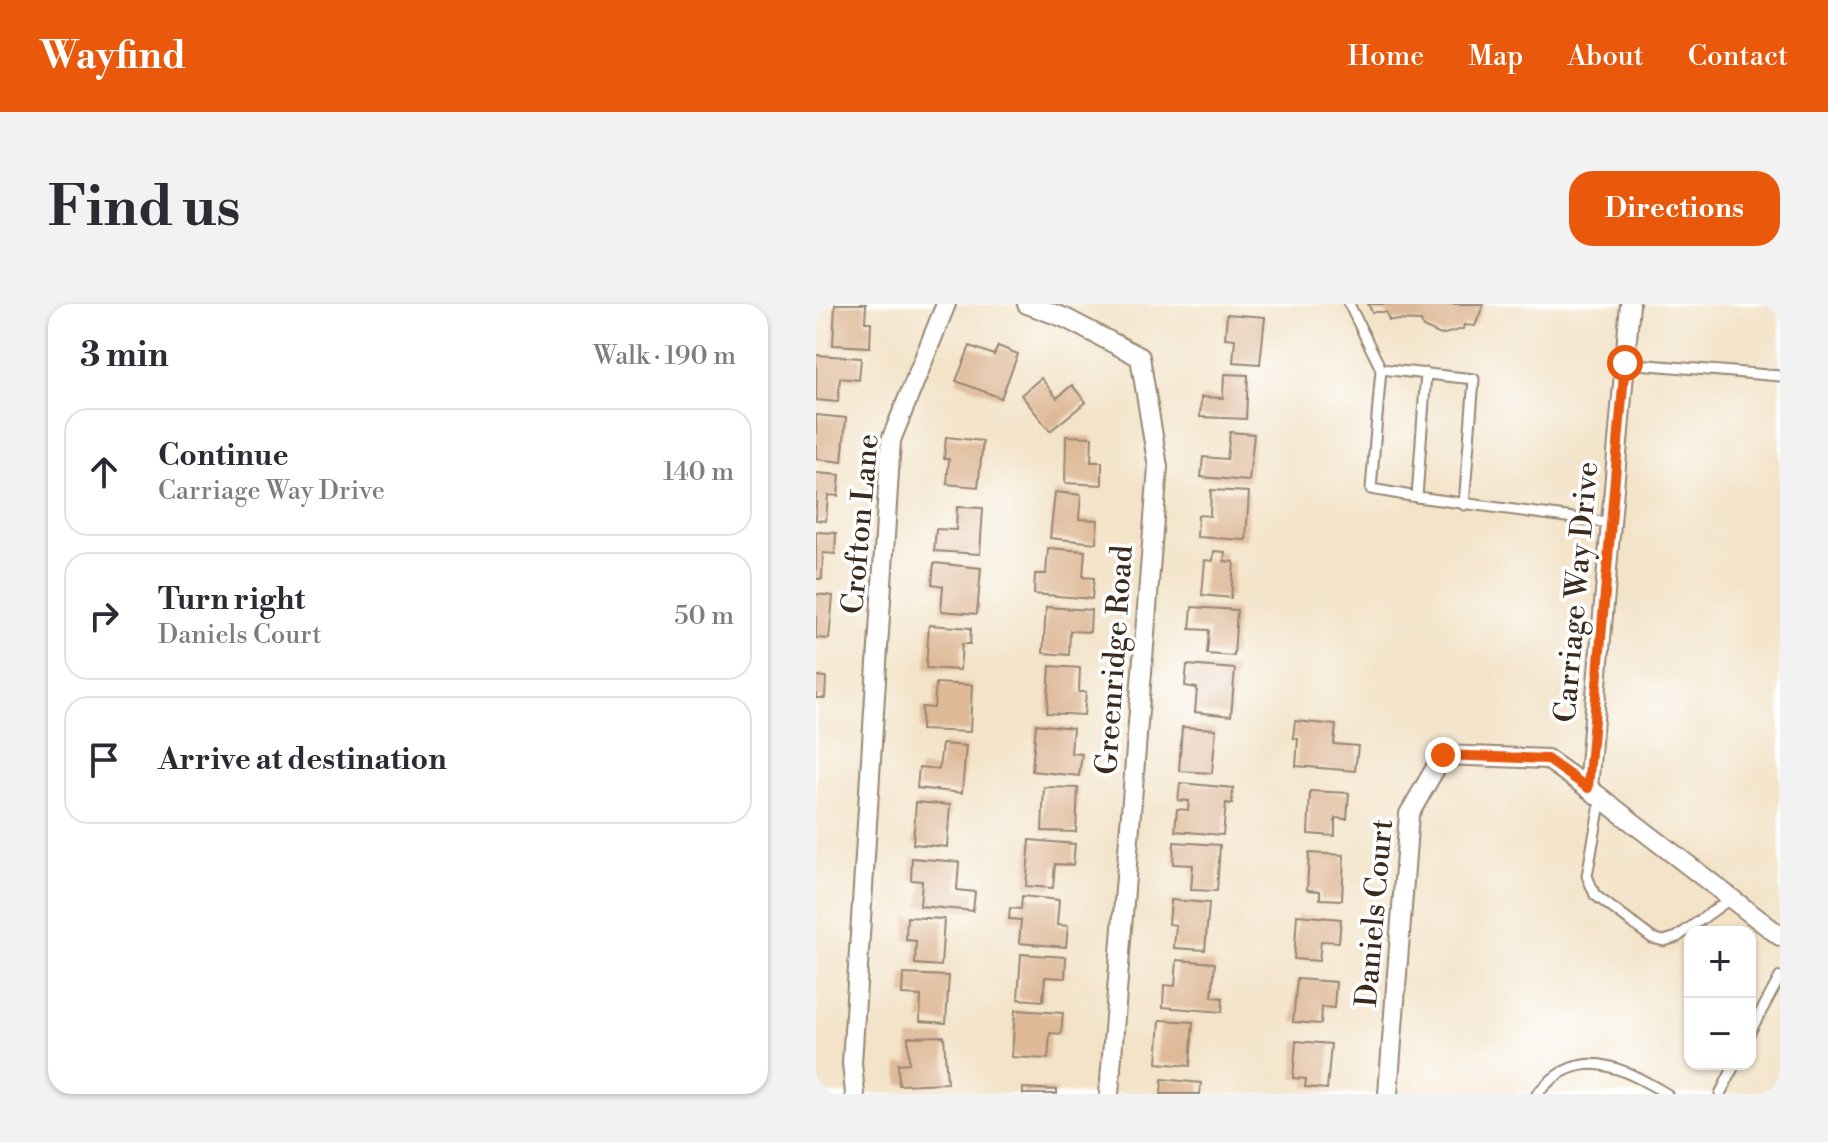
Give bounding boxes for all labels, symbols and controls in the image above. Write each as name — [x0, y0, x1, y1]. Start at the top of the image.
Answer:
text: Wayfind — [40, 33, 186, 80]
text: Home — [1348, 39, 1424, 74]
text: Map — [1468, 39, 1523, 74]
text: About — [1567, 39, 1644, 74]
text: Contact — [1688, 39, 1788, 74]
button: Directions — [1569, 171, 1780, 246]
text: Find us — [48, 173, 241, 243]
text: 3 min — [80, 335, 169, 377]
text: Walk · 190 m — [593, 340, 736, 372]
route start — [1607, 345, 1643, 381]
street label: Crofton Lane — [834, 432, 888, 616]
text: Continue — [158, 437, 289, 475]
icon: ahead — [82, 450, 126, 494]
text: 140 m — [663, 456, 734, 488]
street label: Carriage Way Drive — [1547, 460, 1607, 724]
text: Carriage Way Drive — [158, 475, 385, 507]
street label: Greenridge Road — [1088, 544, 1142, 776]
text: Turn right — [158, 581, 305, 619]
icon: right — [82, 594, 126, 638]
text: 50 m — [674, 600, 734, 632]
text: Daniels Court — [158, 619, 321, 651]
route end — [1425, 737, 1461, 773]
icon: arrive — [82, 738, 126, 782]
text: Arrive at destination — [158, 741, 447, 779]
street label: Daniels Court — [1348, 817, 1402, 1009]
map controls — [1684, 926, 1756, 1070]
button: + — [1684, 926, 1756, 998]
button: − — [1684, 998, 1756, 1070]

